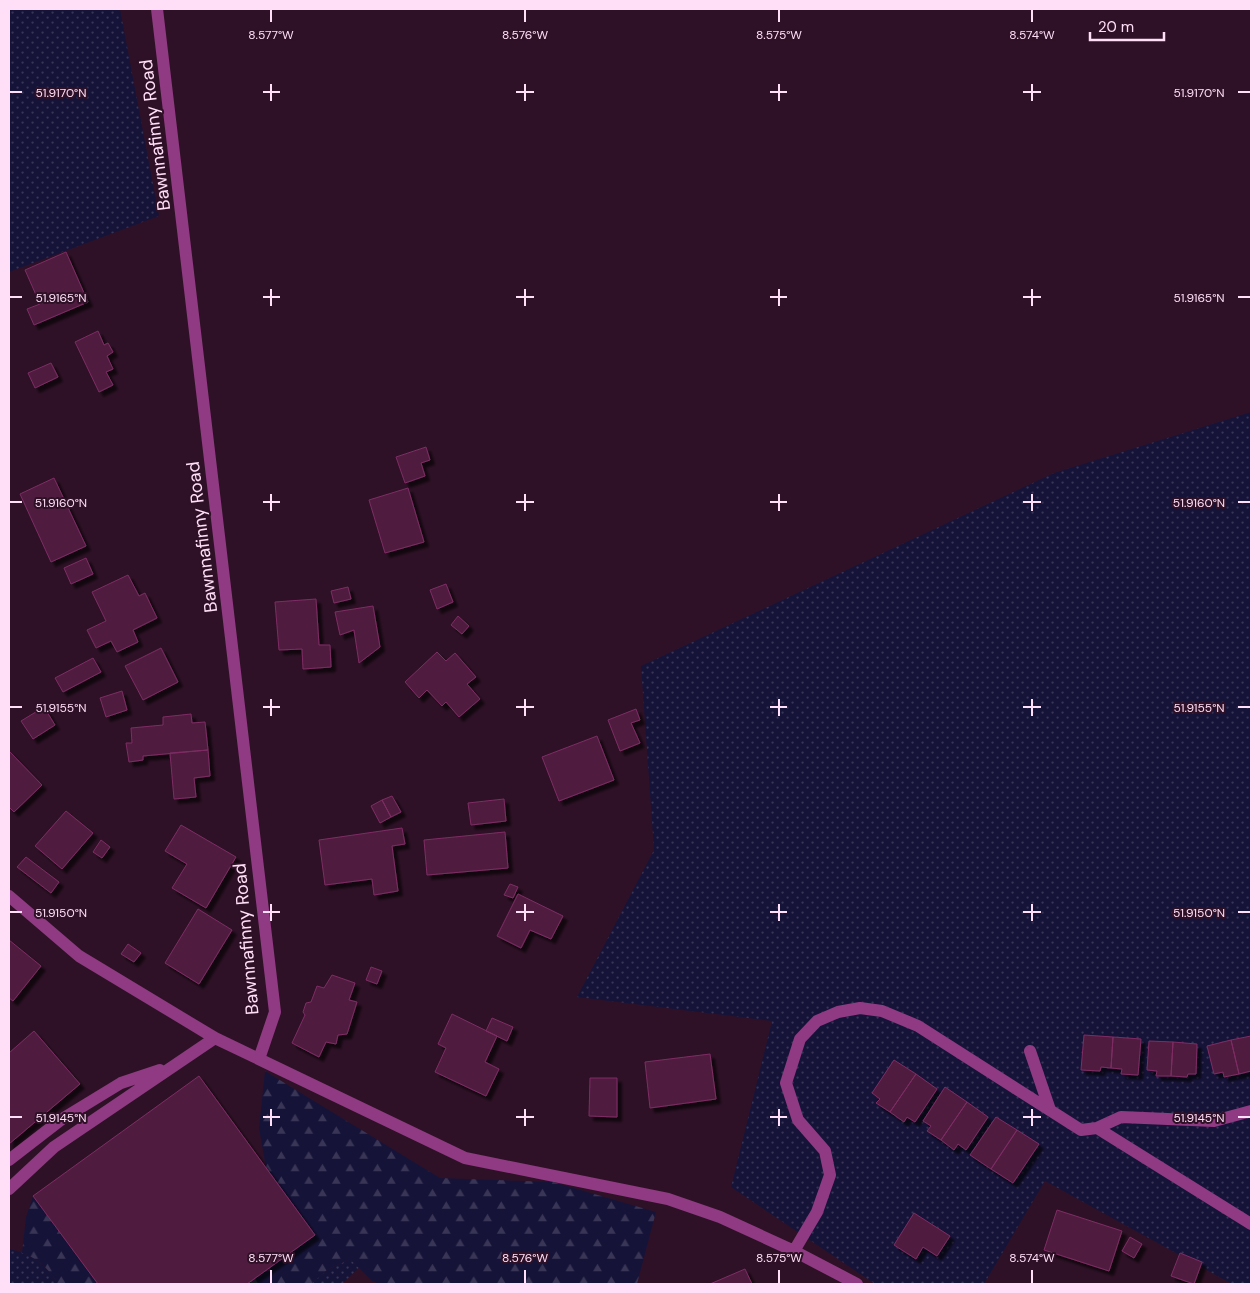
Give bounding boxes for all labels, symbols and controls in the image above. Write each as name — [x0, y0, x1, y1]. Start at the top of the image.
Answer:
scale bar — [1090, 10, 1164, 42]
text: 20 m — [1098, 17, 1134, 37]
text: 8.577°W — [248, 27, 294, 43]
text: 8.576°W — [502, 27, 548, 43]
text: 8.575°W — [756, 27, 802, 43]
text: 8.574°W — [1009, 27, 1055, 43]
street label: Bawnnafinny Road — [134, 58, 176, 212]
text: 51.9170°N — [35, 85, 87, 101]
text: 51.9170°N — [1173, 85, 1225, 101]
text: 51.9165°N — [35, 290, 87, 306]
text: 51.9165°N — [1173, 290, 1225, 306]
street label: Bawnnafinny Road — [181, 460, 223, 614]
text: 51.9160°N — [35, 495, 87, 511]
text: 51.9160°N — [1173, 495, 1225, 511]
text: 51.9155°N — [35, 700, 87, 716]
text: 51.9155°N — [1173, 700, 1225, 716]
street label: Bawnnafinny Road — [227, 862, 265, 1016]
text: 51.9150°N — [35, 905, 87, 921]
text: 51.9150°N — [1173, 905, 1225, 921]
text: 51.9145°N — [35, 1110, 87, 1126]
text: 51.9145°N — [1173, 1110, 1225, 1126]
text: 8.577°W — [248, 1250, 294, 1266]
text: 8.576°W — [502, 1250, 548, 1266]
text: 8.575°W — [756, 1250, 802, 1266]
text: 8.574°W — [1009, 1250, 1055, 1266]

